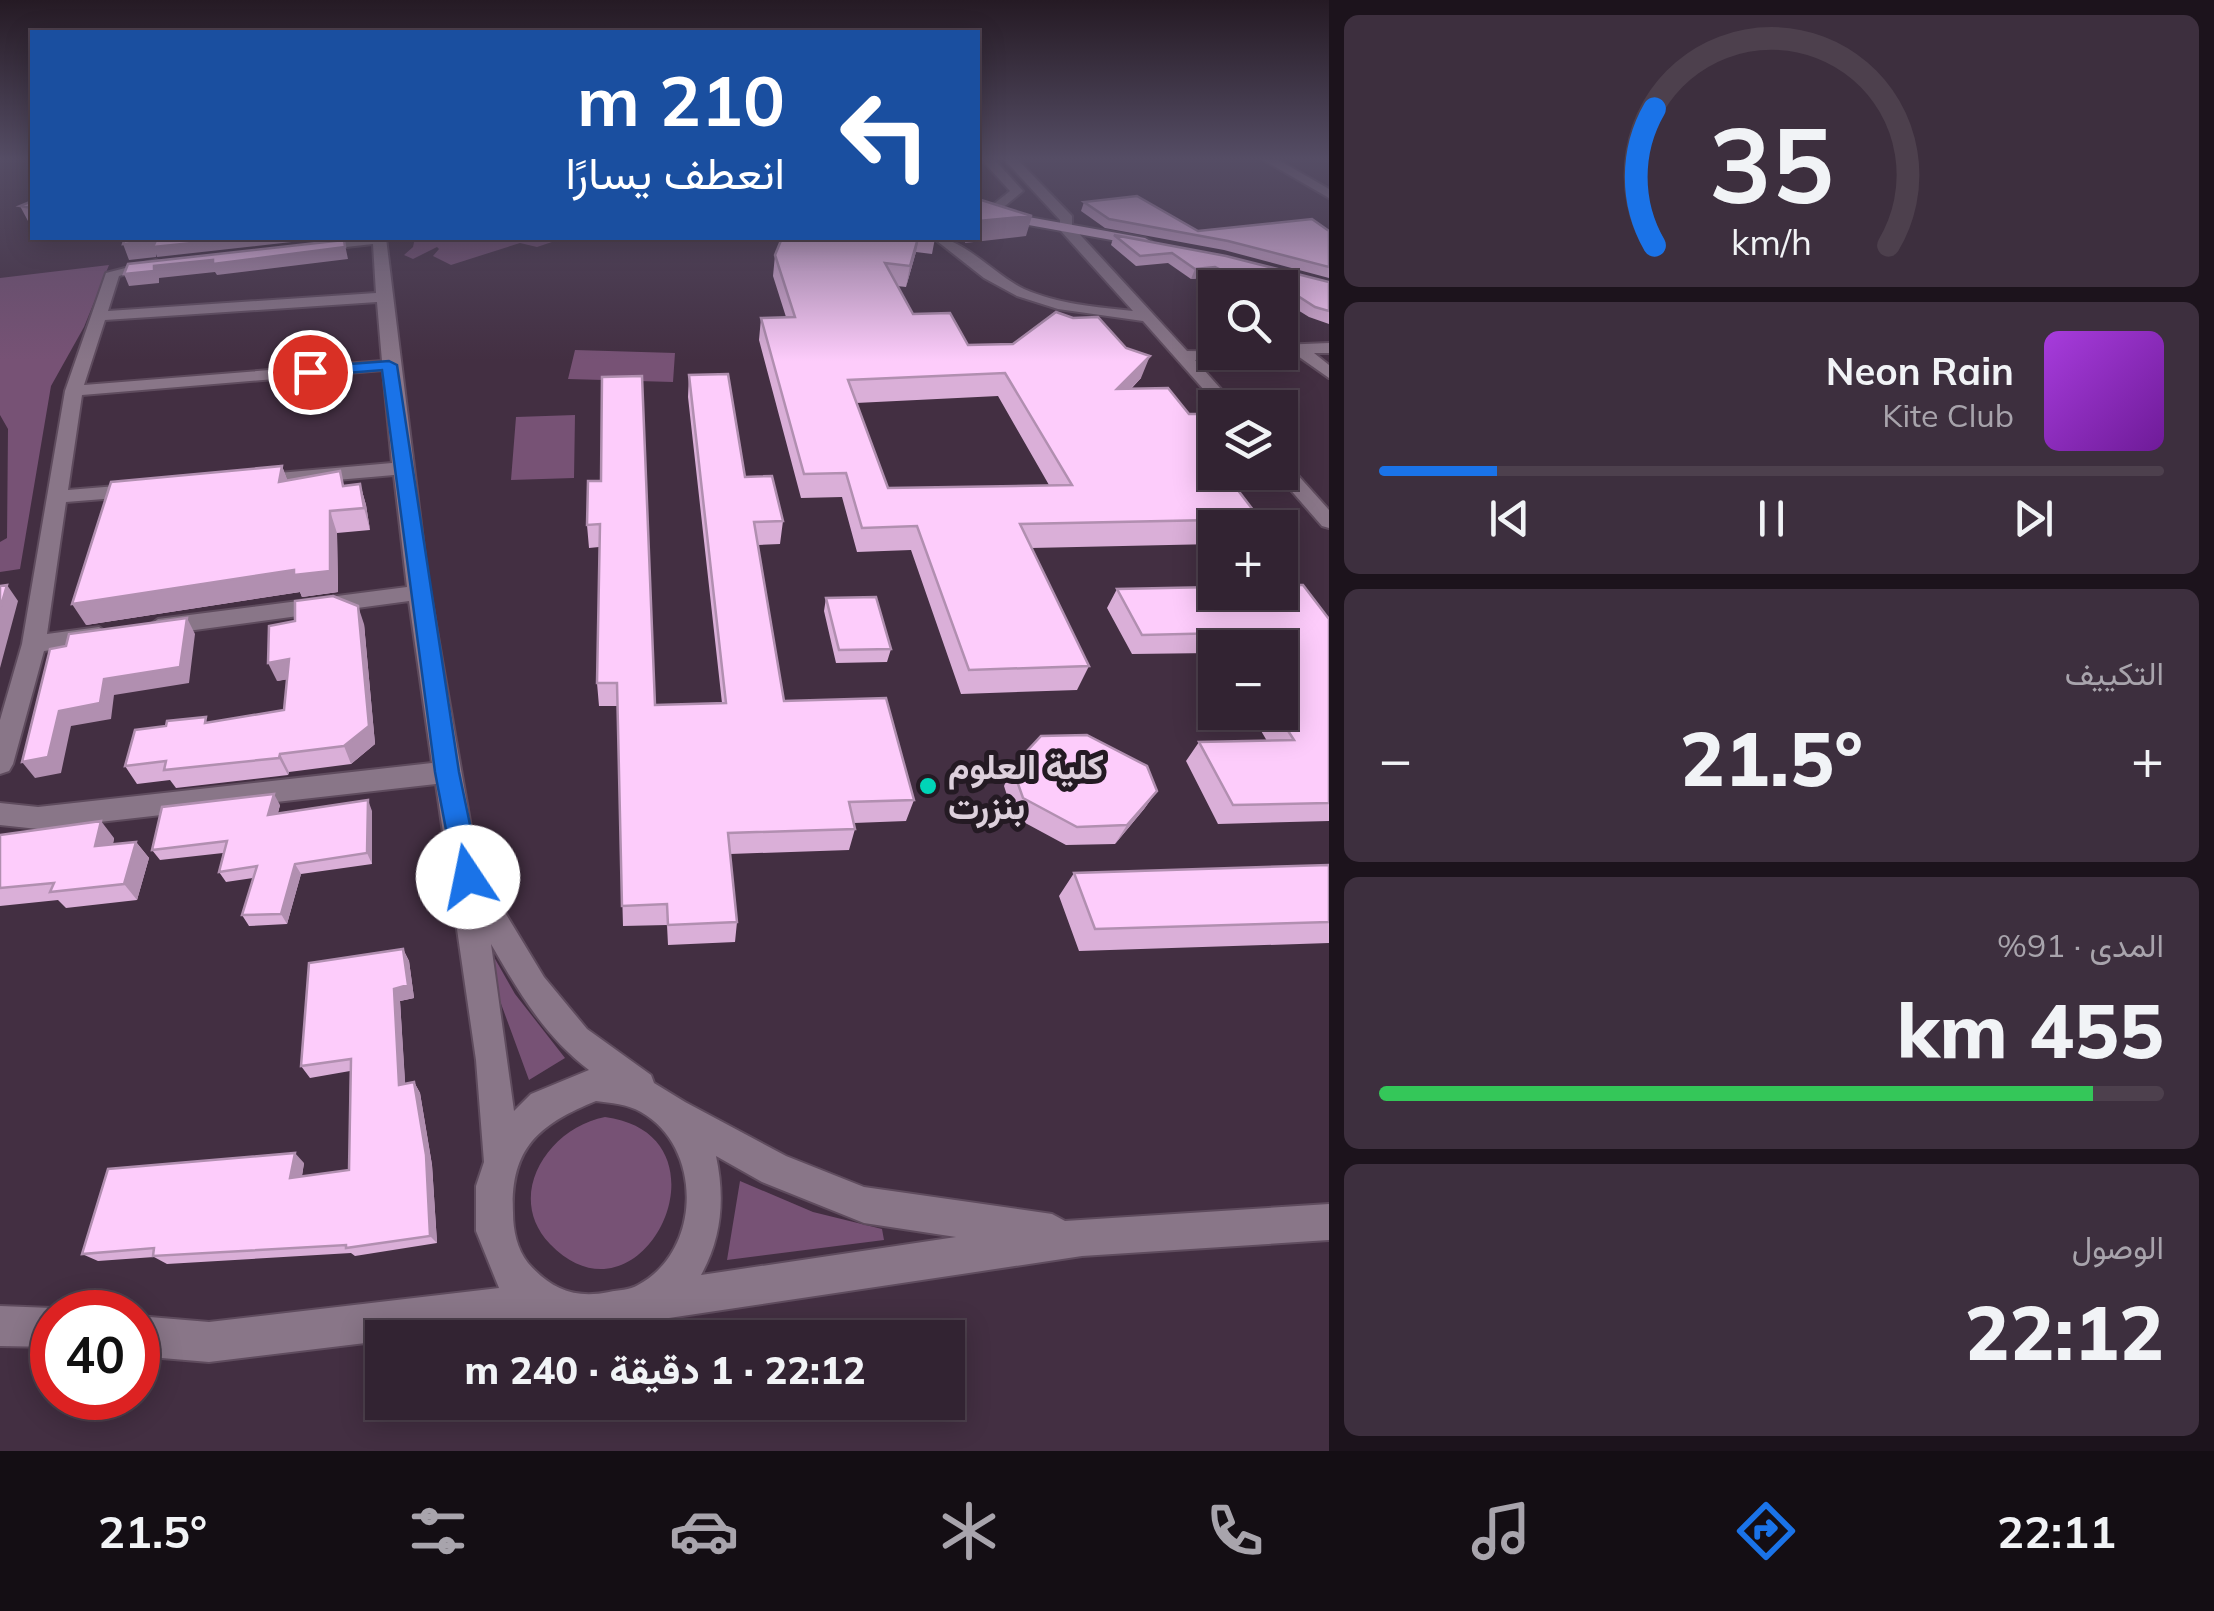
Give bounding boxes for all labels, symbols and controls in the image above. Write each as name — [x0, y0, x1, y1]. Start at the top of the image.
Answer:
text: 210 m — [577, 56, 785, 144]
icon: left — [820, 70, 950, 200]
text: 35 — [1709, 98, 1834, 229]
text: انعطف يسارًا — [566, 144, 785, 200]
text: km/h — [1731, 219, 1812, 264]
map controls — [1198, 270, 1298, 730]
button: search — [1198, 270, 1298, 370]
pin — [268, 330, 353, 415]
icon: arrive — [283, 345, 338, 400]
text: Neon Rain — [1826, 347, 2014, 395]
button: layers — [1198, 390, 1298, 490]
text: Kite Club — [1882, 395, 2014, 435]
icon: previous — [1482, 491, 1537, 546]
icon: pause — [1744, 491, 1799, 546]
icon: next — [2006, 491, 2061, 546]
button: + — [1198, 510, 1298, 610]
button: − — [1198, 630, 1298, 730]
text: التكييف — [2065, 653, 2164, 693]
text: 21.5° — [1680, 711, 1863, 805]
text: − — [1379, 724, 1412, 793]
text: + — [2131, 724, 2164, 793]
place label: كلية العلوم بنزرت — [948, 744, 1104, 829]
marker: كلية العلوم بنزرت — [917, 775, 939, 797]
position arrow — [416, 825, 520, 929]
text: المدى · 91% — [1997, 925, 2164, 965]
text: 455 km — [1896, 983, 2164, 1077]
text: الوصول — [2072, 1227, 2164, 1267]
text: 22:12 — [1964, 1285, 2164, 1379]
speed limit sign: 40 — [30, 1290, 160, 1420]
text: 22:12 · 1 دقيقة · 240 m — [464, 1346, 866, 1394]
icon: filters — [403, 1496, 473, 1566]
icon: car — [669, 1496, 739, 1566]
icon: climate — [934, 1496, 1004, 1566]
icon: phone — [1200, 1496, 1270, 1566]
icon: music — [1466, 1496, 1536, 1566]
icon: directions — [1731, 1496, 1801, 1566]
text: 21.5° — [98, 1503, 207, 1559]
text: 22:11 — [1997, 1503, 2116, 1559]

